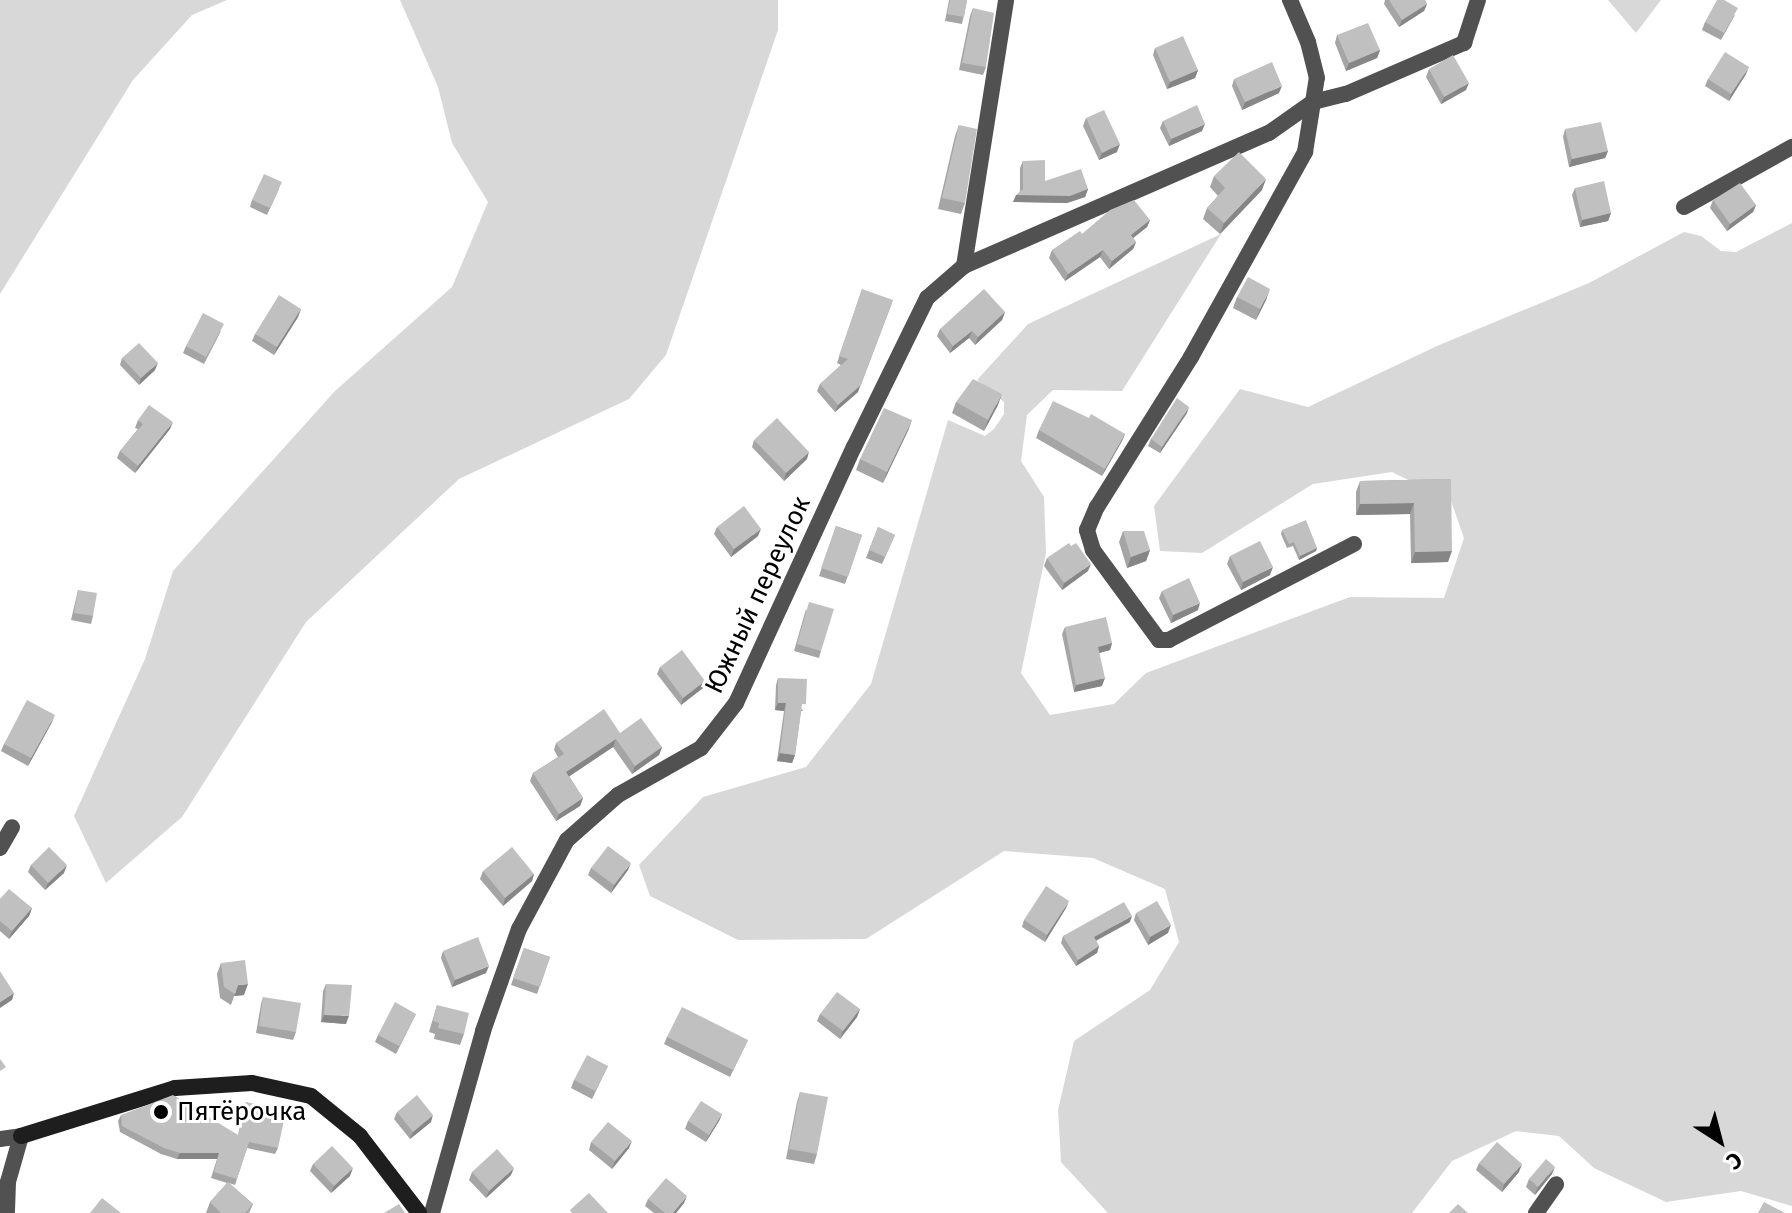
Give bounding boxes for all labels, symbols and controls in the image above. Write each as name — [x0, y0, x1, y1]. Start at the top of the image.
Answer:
street label: Южный переулок — [699, 491, 817, 699]
place label: Пятёрочка — [177, 1096, 306, 1128]
north arrow — [1680, 1101, 1760, 1181]
marker: Пятёрочка — [152, 1103, 170, 1121]
text: С — [1721, 1146, 1747, 1175]

